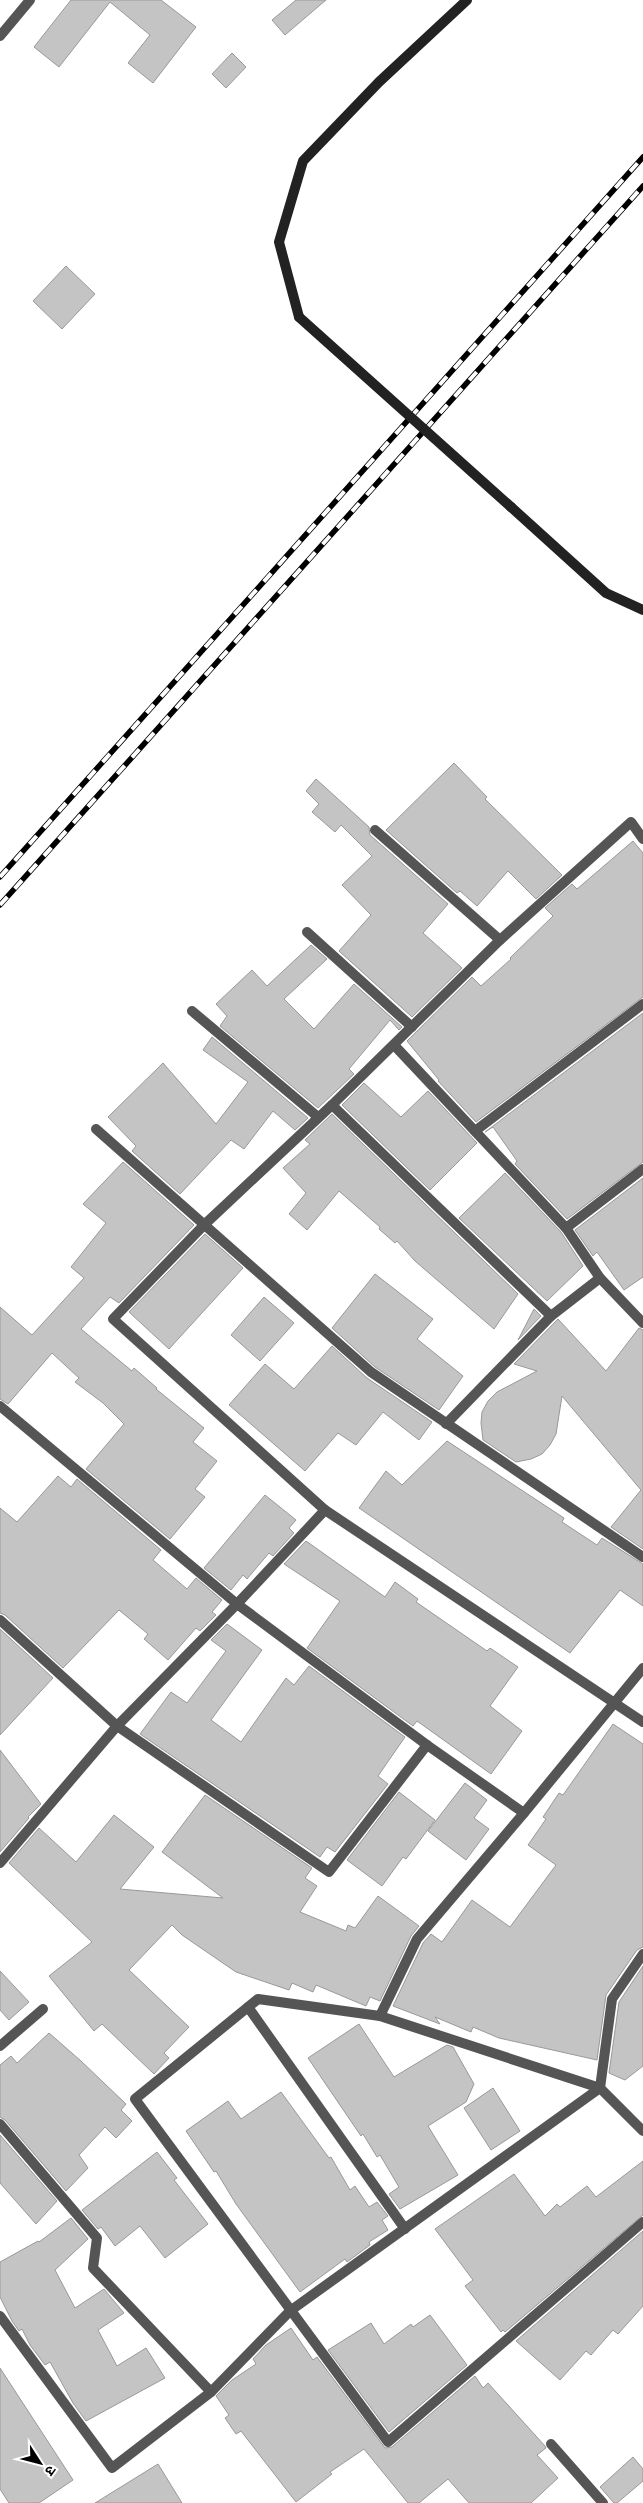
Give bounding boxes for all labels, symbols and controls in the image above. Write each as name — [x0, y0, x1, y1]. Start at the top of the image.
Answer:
north arrow — [15, 2438, 65, 2488]
text: उ — [40, 2462, 61, 2480]

